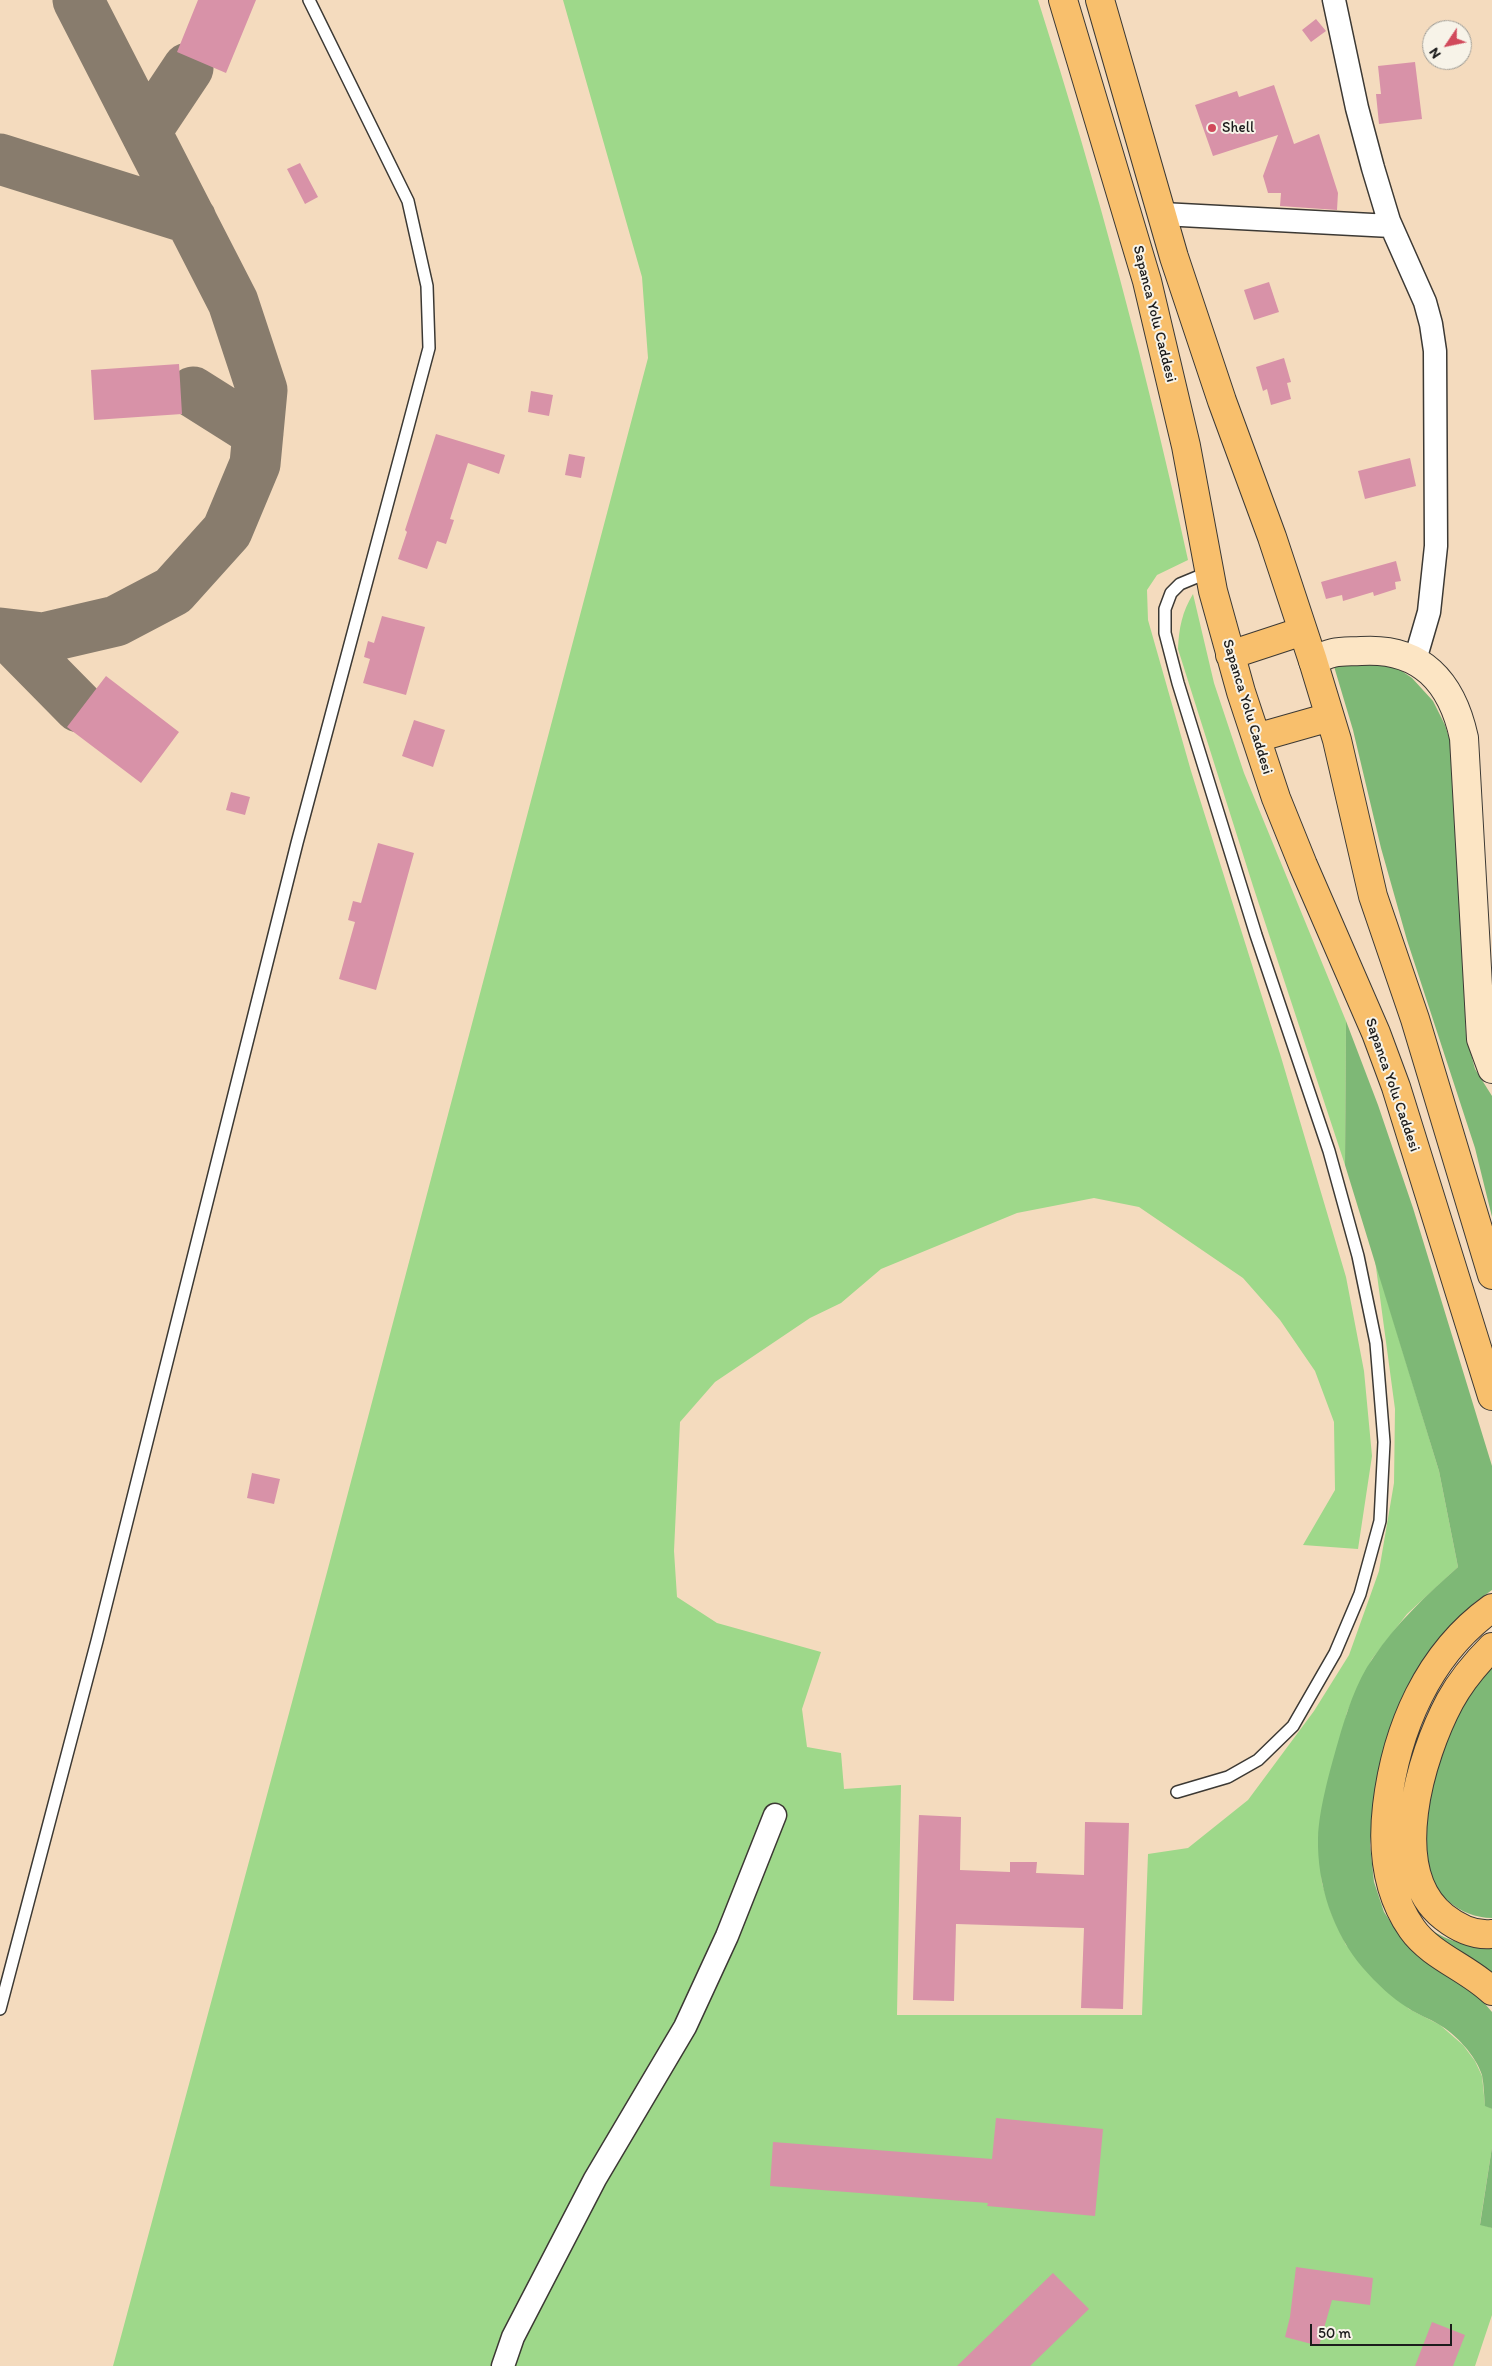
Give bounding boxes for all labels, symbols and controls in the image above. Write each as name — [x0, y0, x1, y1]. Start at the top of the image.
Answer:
north arrow — [1422, 20, 1472, 70]
text: N — [1425, 44, 1445, 62]
place label: Shell — [1222, 119, 1254, 137]
marker: Shell — [1206, 122, 1218, 134]
street label: Sapanca Yolu Caddesi — [1128, 244, 1180, 384]
street label: Sapanca Yolu Caddesi — [1218, 637, 1276, 777]
street label: Sapanca Yolu Caddesi — [1361, 1016, 1423, 1154]
scale bar — [1312, 2314, 1454, 2346]
text: 50 m — [1318, 2324, 1351, 2342]

